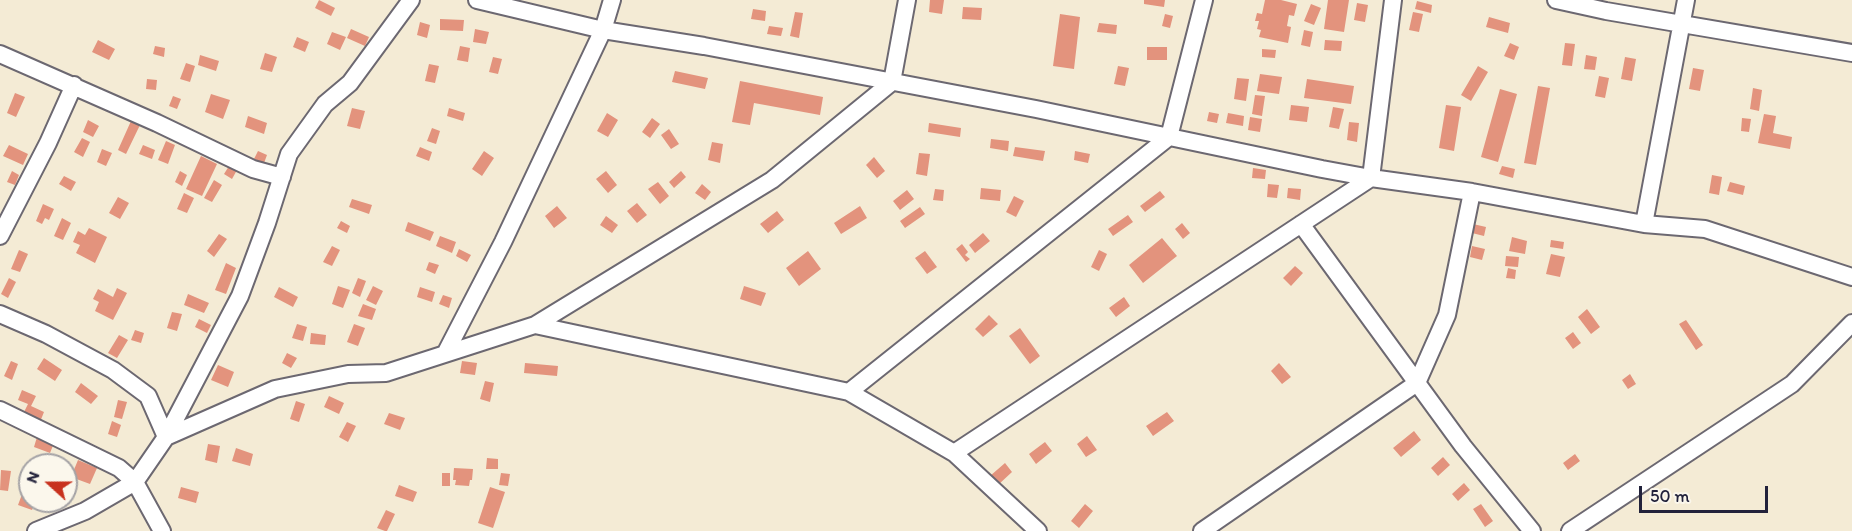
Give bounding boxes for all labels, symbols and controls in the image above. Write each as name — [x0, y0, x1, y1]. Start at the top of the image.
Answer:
north arrow — [18, 453, 78, 513]
text: N — [22, 469, 43, 486]
scale bar — [1642, 474, 1771, 512]
text: 50 m — [1650, 485, 1690, 507]

